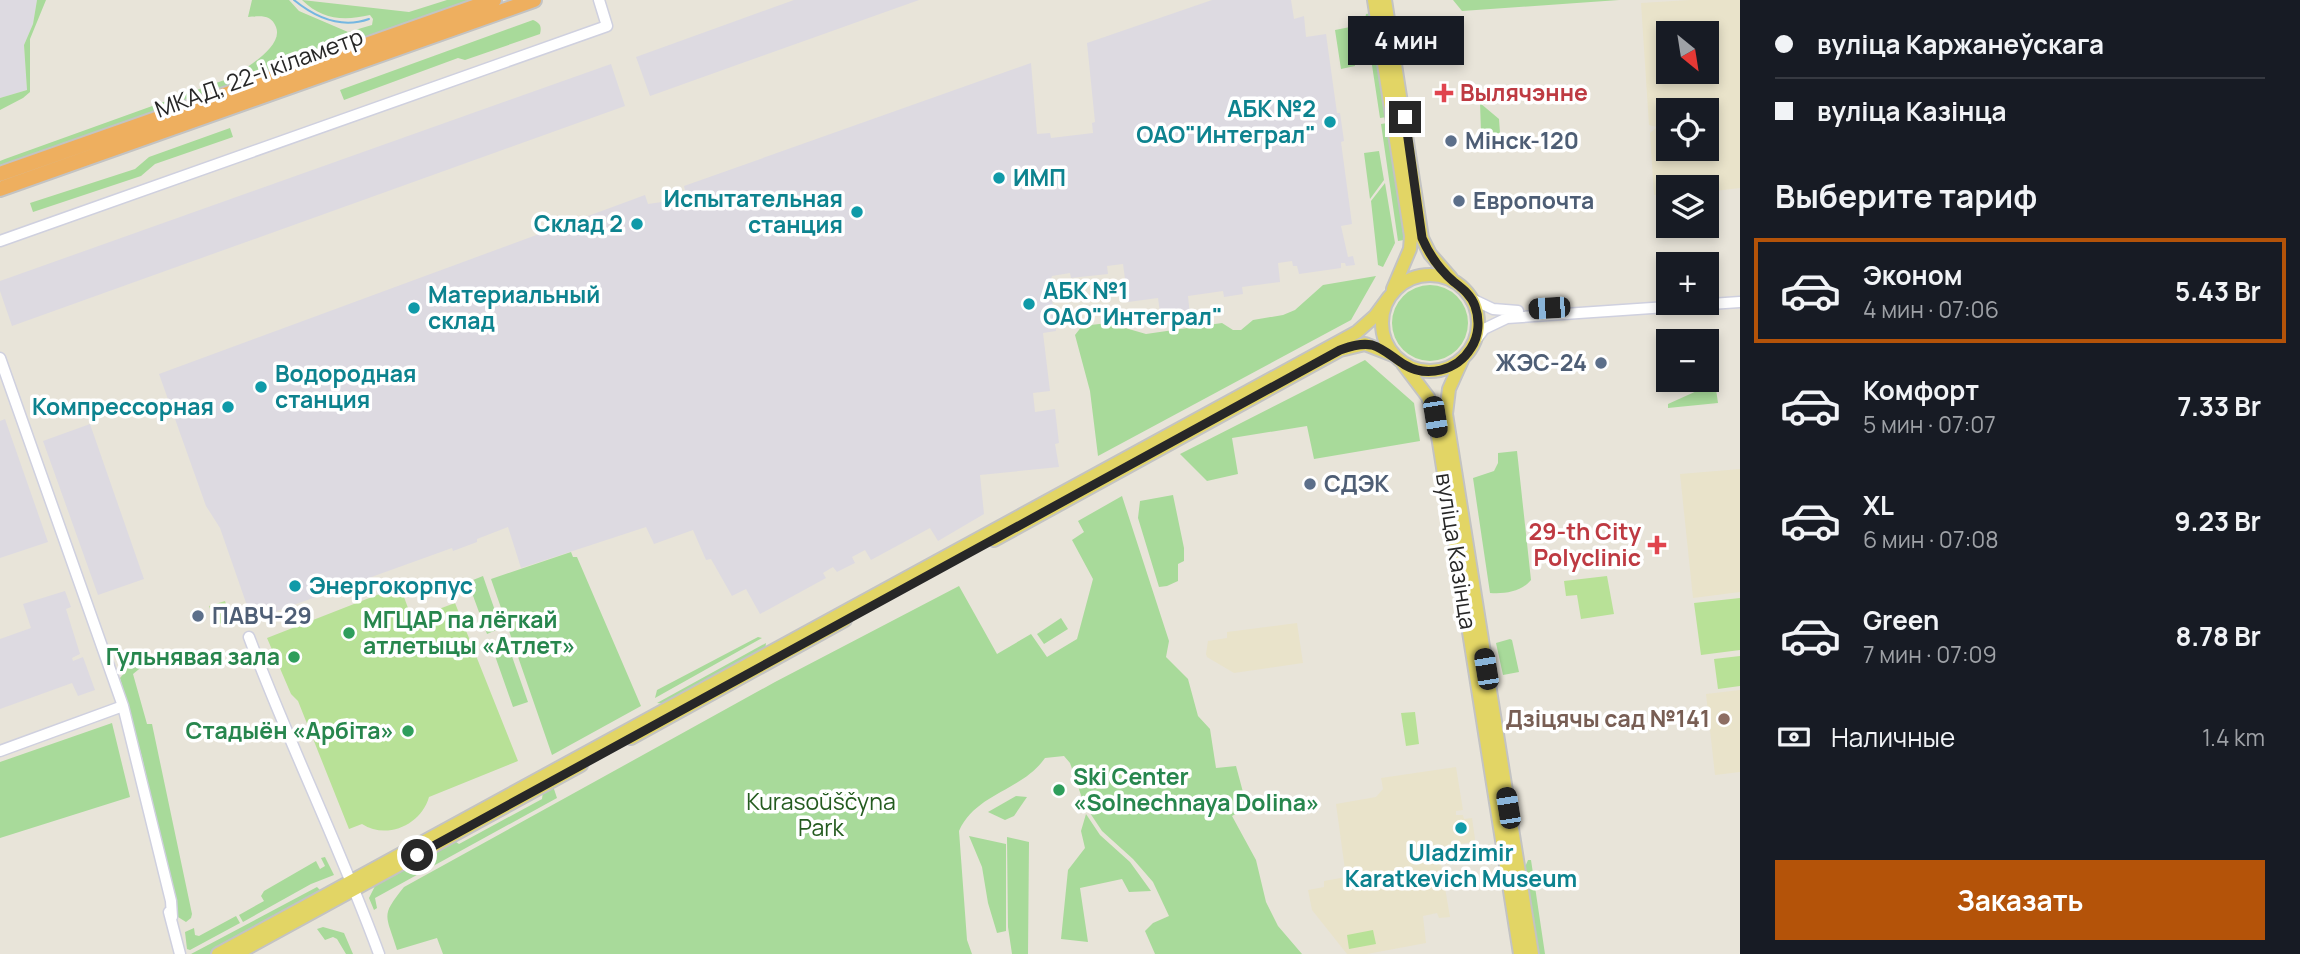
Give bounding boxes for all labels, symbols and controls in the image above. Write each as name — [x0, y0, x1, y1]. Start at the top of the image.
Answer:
callout: 4 мин — [1347, 16, 1463, 64]
street label: МКАД, 22-і кіламетр — [150, 20, 367, 125]
north arrow — [1656, 21, 1718, 84]
map controls — [1656, 21, 1719, 392]
text: 4 мин — [1374, 24, 1438, 56]
text: вуліца Каржанеўскага — [1817, 26, 2104, 62]
place label: Вылячэнне — [1460, 76, 1588, 108]
marker: Вылячэнне — [1434, 83, 1454, 103]
place label: АБК №2 ОАО"Интеграл" — [1136, 92, 1316, 150]
text: вуліца Казінца — [1817, 93, 2006, 129]
button: locate — [1656, 98, 1719, 161]
route end — [1389, 101, 1421, 133]
marker: АБК №2 ОАО"Интеграл" — [1322, 114, 1338, 130]
place label: Мінск-120 — [1465, 124, 1579, 156]
marker: Мінск-120 — [1443, 133, 1459, 149]
place label: ИМП — [1013, 161, 1066, 193]
marker: ИМП — [991, 170, 1007, 186]
text: Выберите тариф — [1775, 174, 2037, 218]
button: layers — [1656, 175, 1719, 238]
place label: Испытательная станция — [663, 182, 843, 240]
place label: Европочта — [1473, 184, 1594, 216]
marker: Европочта — [1451, 193, 1467, 209]
marker: Испытательная станция — [849, 204, 865, 220]
place label: Склад 2 — [534, 207, 623, 239]
marker: Склад 2 — [629, 216, 645, 232]
button: + — [1656, 252, 1719, 315]
text: Эконом — [1863, 257, 1963, 293]
icon: car — [1779, 259, 1842, 322]
text: 5.43 Br — [2175, 273, 2261, 309]
place label: АБК №1 ОАО"Интеграл" — [1043, 274, 1223, 332]
place label: Материальный склад — [428, 278, 600, 336]
text: 4 мин · 07:06 — [1863, 293, 1999, 325]
marker: АБК №1 ОАО"Интеграл" — [1021, 296, 1037, 312]
car — [1528, 296, 1571, 320]
marker: Материальный склад — [406, 300, 422, 316]
button: − — [1656, 329, 1719, 392]
place label: ЖЭС-24 — [1496, 346, 1587, 378]
marker: ЖЭС-24 — [1593, 355, 1609, 371]
place label: Водородная станция — [275, 357, 416, 415]
text: Комфорт — [1863, 372, 1979, 408]
icon: car — [1779, 374, 1842, 437]
marker: Водородная станция — [253, 379, 269, 395]
text: 7.33 Br — [2177, 388, 2261, 424]
place label: Компрессорная — [32, 390, 214, 422]
car — [1422, 395, 1449, 439]
marker: Компрессорная — [220, 399, 236, 415]
text: 5 мин · 07:07 — [1863, 408, 1996, 440]
place label: СДЭК — [1324, 467, 1389, 499]
street label: вуліца Казінца — [1429, 470, 1485, 631]
marker: СДЭК — [1302, 476, 1318, 492]
text: XL — [1863, 487, 1894, 523]
icon: car — [1779, 489, 1842, 552]
text: 9.23 Br — [2174, 503, 2261, 539]
place label: 29-th City Polyclinic — [1528, 515, 1641, 573]
text: 6 мин · 07:08 — [1863, 523, 1999, 555]
marker: 29-th City Polyclinic — [1647, 535, 1667, 555]
place label: Энергокорпус — [309, 569, 473, 601]
marker: Энергокорпус — [287, 578, 303, 594]
place label: ПАВЧ-29 — [212, 599, 312, 631]
text: Green — [1863, 602, 1939, 638]
place label: МГЦАР па лёгкай атлетыцы «Атлет» — [363, 603, 575, 661]
icon: car — [1779, 604, 1842, 667]
marker: ПАВЧ-29 — [190, 608, 206, 624]
text: 8.78 Br — [2175, 618, 2261, 654]
marker: МГЦАР па лёгкай атлетыцы «Атлет» — [341, 625, 357, 641]
text: 7 мин · 07:09 — [1863, 638, 1997, 670]
place label: Гульнявая зала — [106, 640, 280, 672]
car — [1473, 647, 1500, 691]
marker: Гульнявая зала — [286, 649, 302, 665]
place label: Дзіцячы сад №141 — [1505, 702, 1710, 734]
marker: Дзіцячы сад №141 — [1716, 711, 1732, 727]
place label: Стадыён «Арбіта» — [186, 714, 394, 746]
icon: cash — [1775, 718, 1813, 756]
text: Наличные — [1831, 719, 1955, 755]
text: 1.4 km — [2202, 721, 2265, 753]
marker: Стадыён «Арбіта» — [400, 723, 416, 739]
place label: Ski Center «Solnechnaya Dolina» — [1073, 760, 1319, 818]
marker: Ski Center «Solnechnaya Dolina» — [1051, 782, 1067, 798]
park label: Kurasoŭščyna Park — [746, 785, 896, 843]
car — [1495, 786, 1522, 830]
marker: Uladzimir Karatkevich Museum — [1453, 820, 1469, 836]
place label: Uladzimir Karatkevich Museum — [1345, 836, 1577, 894]
route start — [401, 839, 433, 871]
button: Заказать — [1775, 860, 2265, 940]

